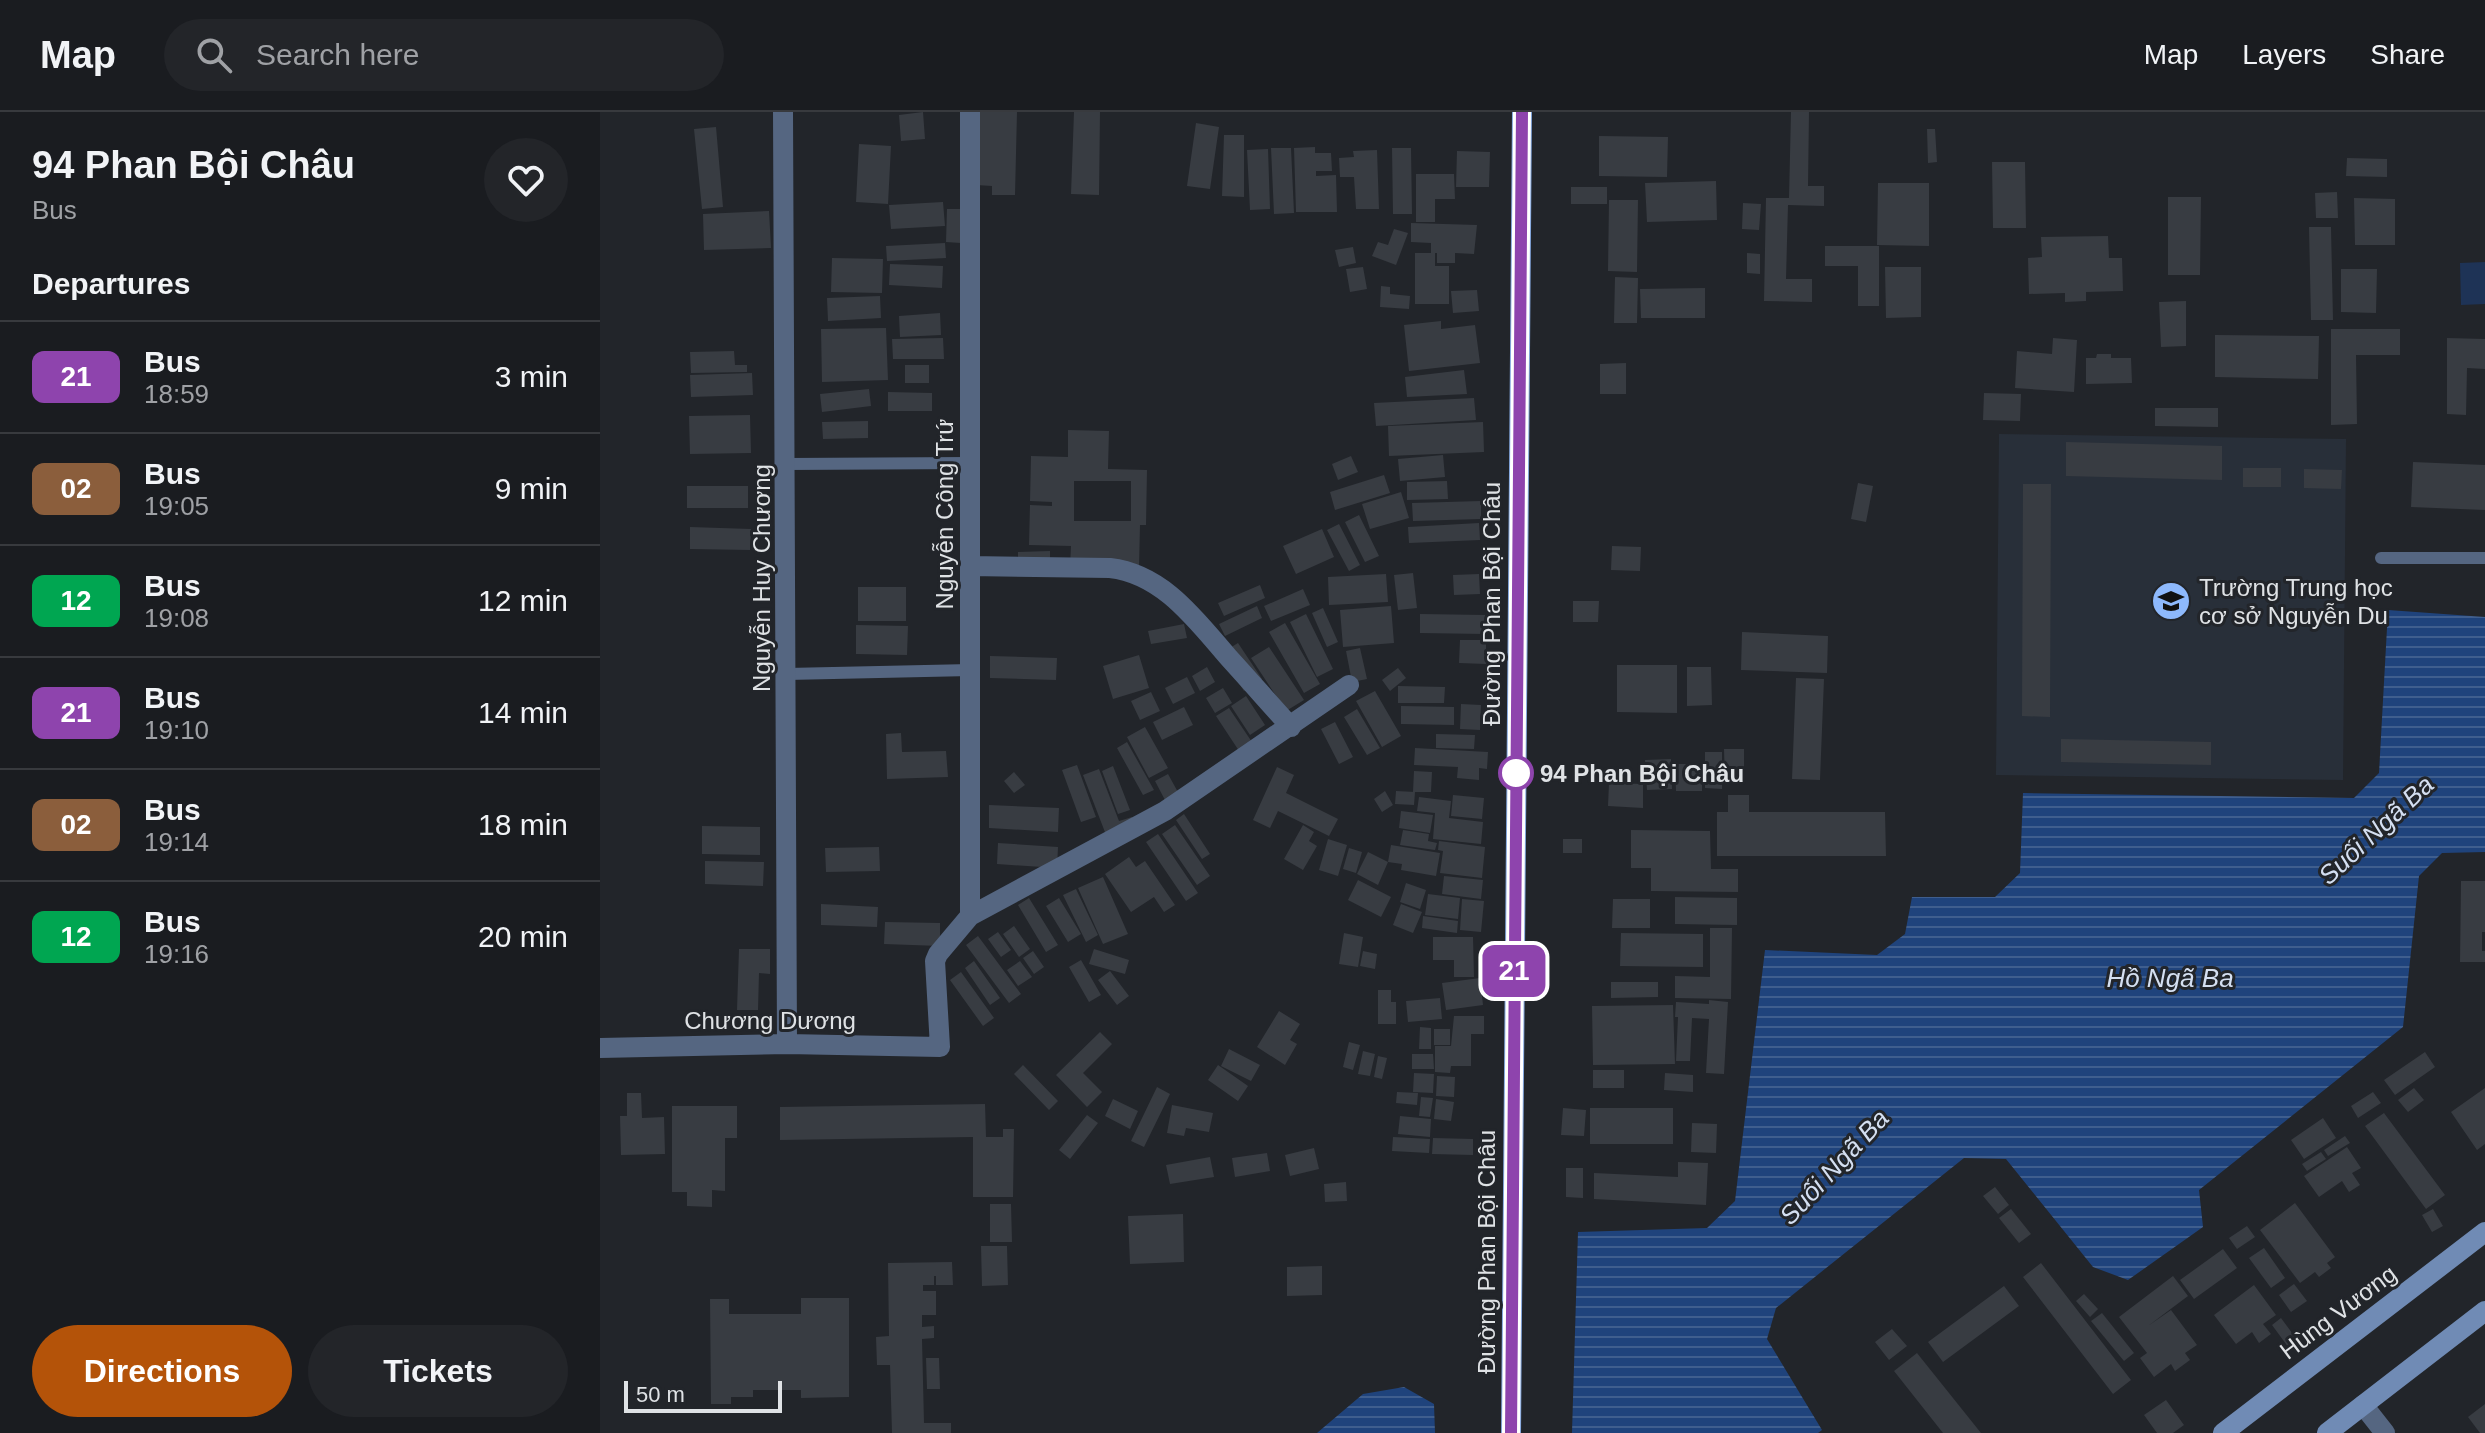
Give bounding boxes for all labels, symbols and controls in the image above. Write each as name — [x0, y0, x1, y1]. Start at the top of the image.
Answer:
search box — [164, 19, 724, 91]
icon: search — [192, 33, 236, 77]
text: Map — [40, 34, 116, 76]
text: Search here — [256, 38, 419, 71]
text: Map — [2144, 39, 2198, 70]
text: Layers — [2242, 39, 2326, 70]
text: Share — [2370, 39, 2445, 70]
button: heart — [484, 138, 568, 222]
text: 94 Phan Bội Châu — [32, 144, 355, 186]
text: Bus — [32, 195, 77, 225]
text: Departures — [32, 267, 190, 300]
text: Bus — [144, 345, 201, 378]
text: 3 min — [495, 360, 568, 393]
text: 21 — [60, 361, 92, 392]
text: 18:59 — [144, 379, 209, 409]
street label: Nguyễn Công Trứ — [931, 419, 958, 609]
text: Bus — [144, 457, 201, 490]
street label: Nguyễn Huy Chương — [748, 464, 775, 692]
text: 9 min — [495, 472, 568, 505]
text: 02 — [60, 473, 92, 504]
street label: Đường Phan Bội Châu — [1478, 482, 1505, 726]
text: 19:05 — [144, 491, 209, 521]
text: Bus — [144, 569, 201, 602]
place label: Trường Trung học cơ sở Nguyễn Du — [2199, 574, 2393, 629]
school or university icon: Trường Trung học cơ sở Nguyễn Du — [2150, 580, 2192, 622]
text: 12 min — [478, 584, 568, 617]
text: 12 — [60, 585, 92, 616]
text: 19:08 — [144, 603, 209, 633]
text: Bus — [144, 681, 201, 714]
text: 14 min — [478, 696, 568, 729]
text: 21 — [60, 697, 92, 728]
text: 19:10 — [144, 715, 209, 745]
marker: 94 Phan Bội Châu — [1499, 756, 1533, 790]
place label: 94 Phan Bội Châu — [1540, 760, 1744, 787]
water label: Suối Ngã Ba — [2312, 769, 2440, 891]
text: Bus — [144, 793, 201, 826]
text: 18 min — [478, 808, 568, 841]
text: 02 — [60, 809, 92, 840]
text: 19:14 — [144, 827, 209, 857]
text: Bus — [144, 905, 201, 938]
text: 20 min — [478, 920, 568, 953]
text: 12 — [60, 921, 92, 952]
text: 19:16 — [144, 939, 209, 969]
line badge: 21 — [1478, 945, 1550, 997]
text: 21 — [1498, 955, 1530, 986]
water label: Hồ Ngã Ba — [2106, 963, 2234, 993]
street label: Chương Dương — [684, 1007, 856, 1034]
water label: Suối Ngã Ba — [1773, 1103, 1895, 1231]
street label: Đường Phan Bội Châu — [1473, 1130, 1500, 1374]
street label: Hùng Vương — [2275, 1260, 2401, 1364]
button: Directions — [32, 1325, 292, 1417]
button: Tickets — [308, 1325, 568, 1417]
scale bar — [624, 1377, 782, 1413]
text: 50 m — [636, 1382, 685, 1407]

